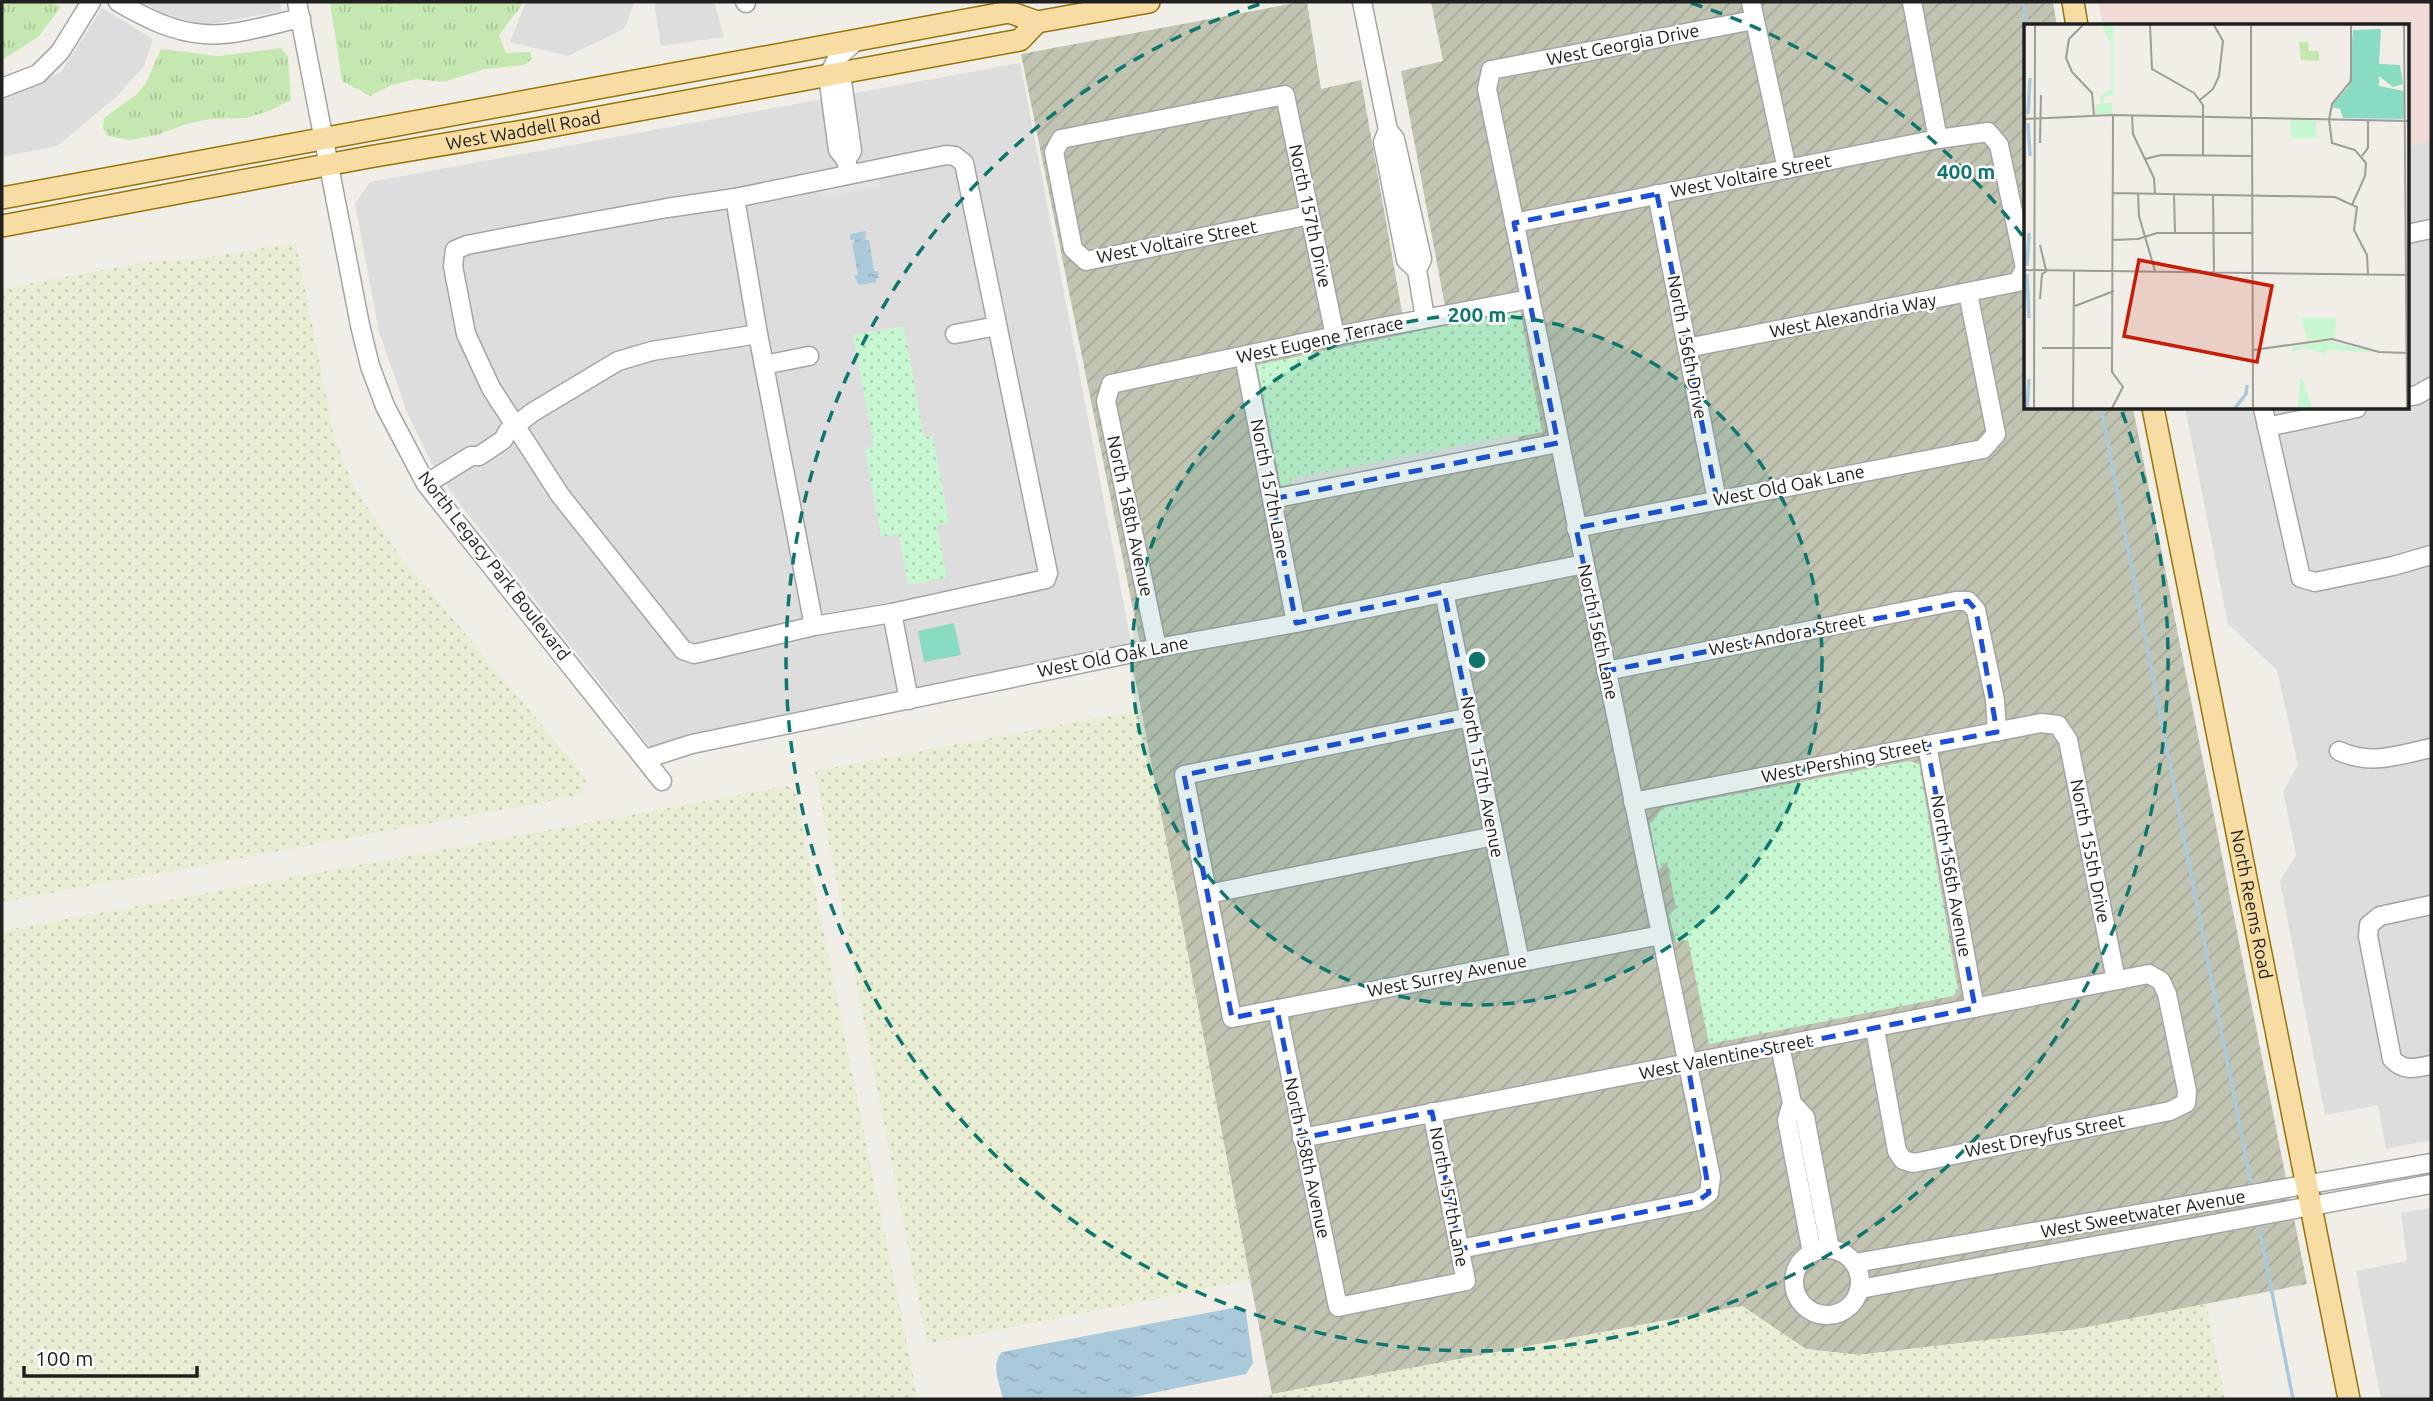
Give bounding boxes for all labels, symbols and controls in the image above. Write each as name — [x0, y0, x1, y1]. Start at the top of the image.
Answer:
street label: West Georgia Drive — [1545, 19, 1701, 69]
inset map — [2024, 24, 2408, 410]
street label: West Waddell Road — [444, 106, 602, 153]
street label: North 157th Drive — [1286, 142, 1336, 289]
street label: West Voltaire Street — [1669, 150, 1833, 200]
text: 400 m — [1937, 159, 1995, 183]
street label: West Voltaire Street — [1095, 216, 1259, 266]
street label: North 156th Drive — [1664, 273, 1712, 420]
street label: West Alexandria Way — [1768, 289, 1938, 341]
text: 200 m — [1448, 302, 1506, 326]
street label: West Eugene Terrace — [1234, 312, 1405, 367]
street label: North 157th Lane — [1248, 417, 1294, 561]
street label: North 158th Avenue — [1104, 433, 1158, 598]
street label: West Old Oak Lane — [1711, 461, 1866, 510]
street label: North Legacy Park Boulevard — [415, 467, 575, 664]
street label: North156th Lane — [1575, 562, 1623, 701]
street label: West Andora Street — [1707, 609, 1867, 659]
street label: West Old Oak Lane — [1035, 632, 1190, 681]
centre of rings — [1465, 648, 1489, 672]
street label: North 157th Avenue — [1457, 694, 1508, 859]
street label: West Pershing Street — [1759, 734, 1930, 786]
street label: North 155th Drive — [2067, 777, 2115, 924]
street label: North 156th Avenue — [1928, 793, 1976, 958]
street label: North Reems Road — [2228, 828, 2277, 981]
street label: West Surrey Avenue — [1365, 950, 1528, 1000]
street label: West Valentine Street — [1637, 1029, 1814, 1083]
street label: North 158th Avenue — [1281, 1075, 1335, 1240]
street label: West Dreyfus Street — [1963, 1110, 2127, 1160]
street label: North 157th Lane — [1427, 1125, 1473, 1269]
street label: West Sweetwater Avenue — [2039, 1185, 2247, 1241]
scale bar — [24, 1334, 198, 1378]
text: 100 m — [35, 1346, 93, 1370]

